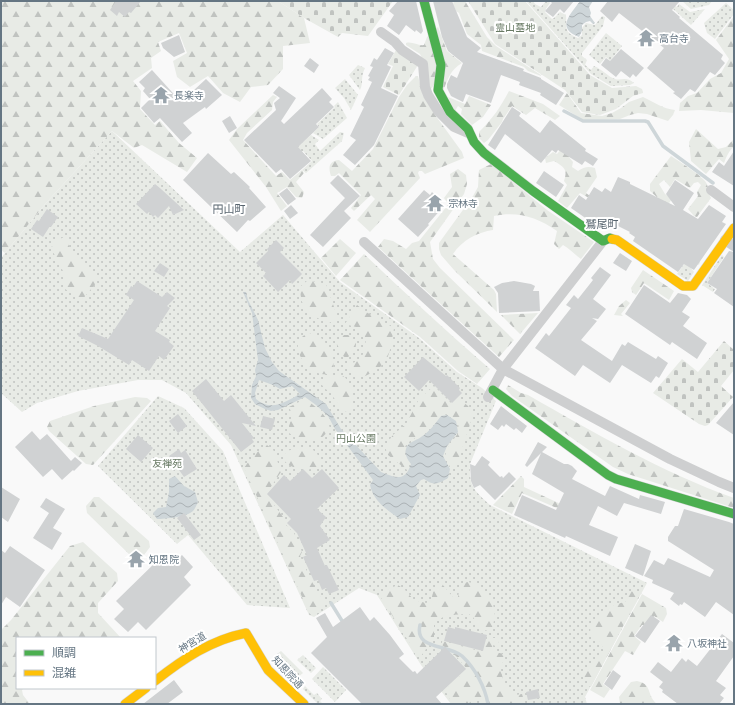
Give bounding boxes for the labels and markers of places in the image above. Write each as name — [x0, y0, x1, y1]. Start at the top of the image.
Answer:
temple icon: 高台寺 — [636, 28, 656, 48]
place label: 高台寺 — [659, 33, 689, 45]
temple icon: 長楽寺 — [151, 85, 171, 105]
place label: 長楽寺 — [174, 90, 204, 102]
temple icon: 宗林寺 — [425, 193, 445, 213]
place label: 宗林寺 — [448, 198, 478, 210]
temple icon: 知恩院 — [126, 549, 146, 569]
place label: 知恩院 — [149, 554, 179, 566]
temple icon: 八坂神社 — [664, 633, 684, 653]
place label: 八坂神社 — [687, 638, 727, 650]

